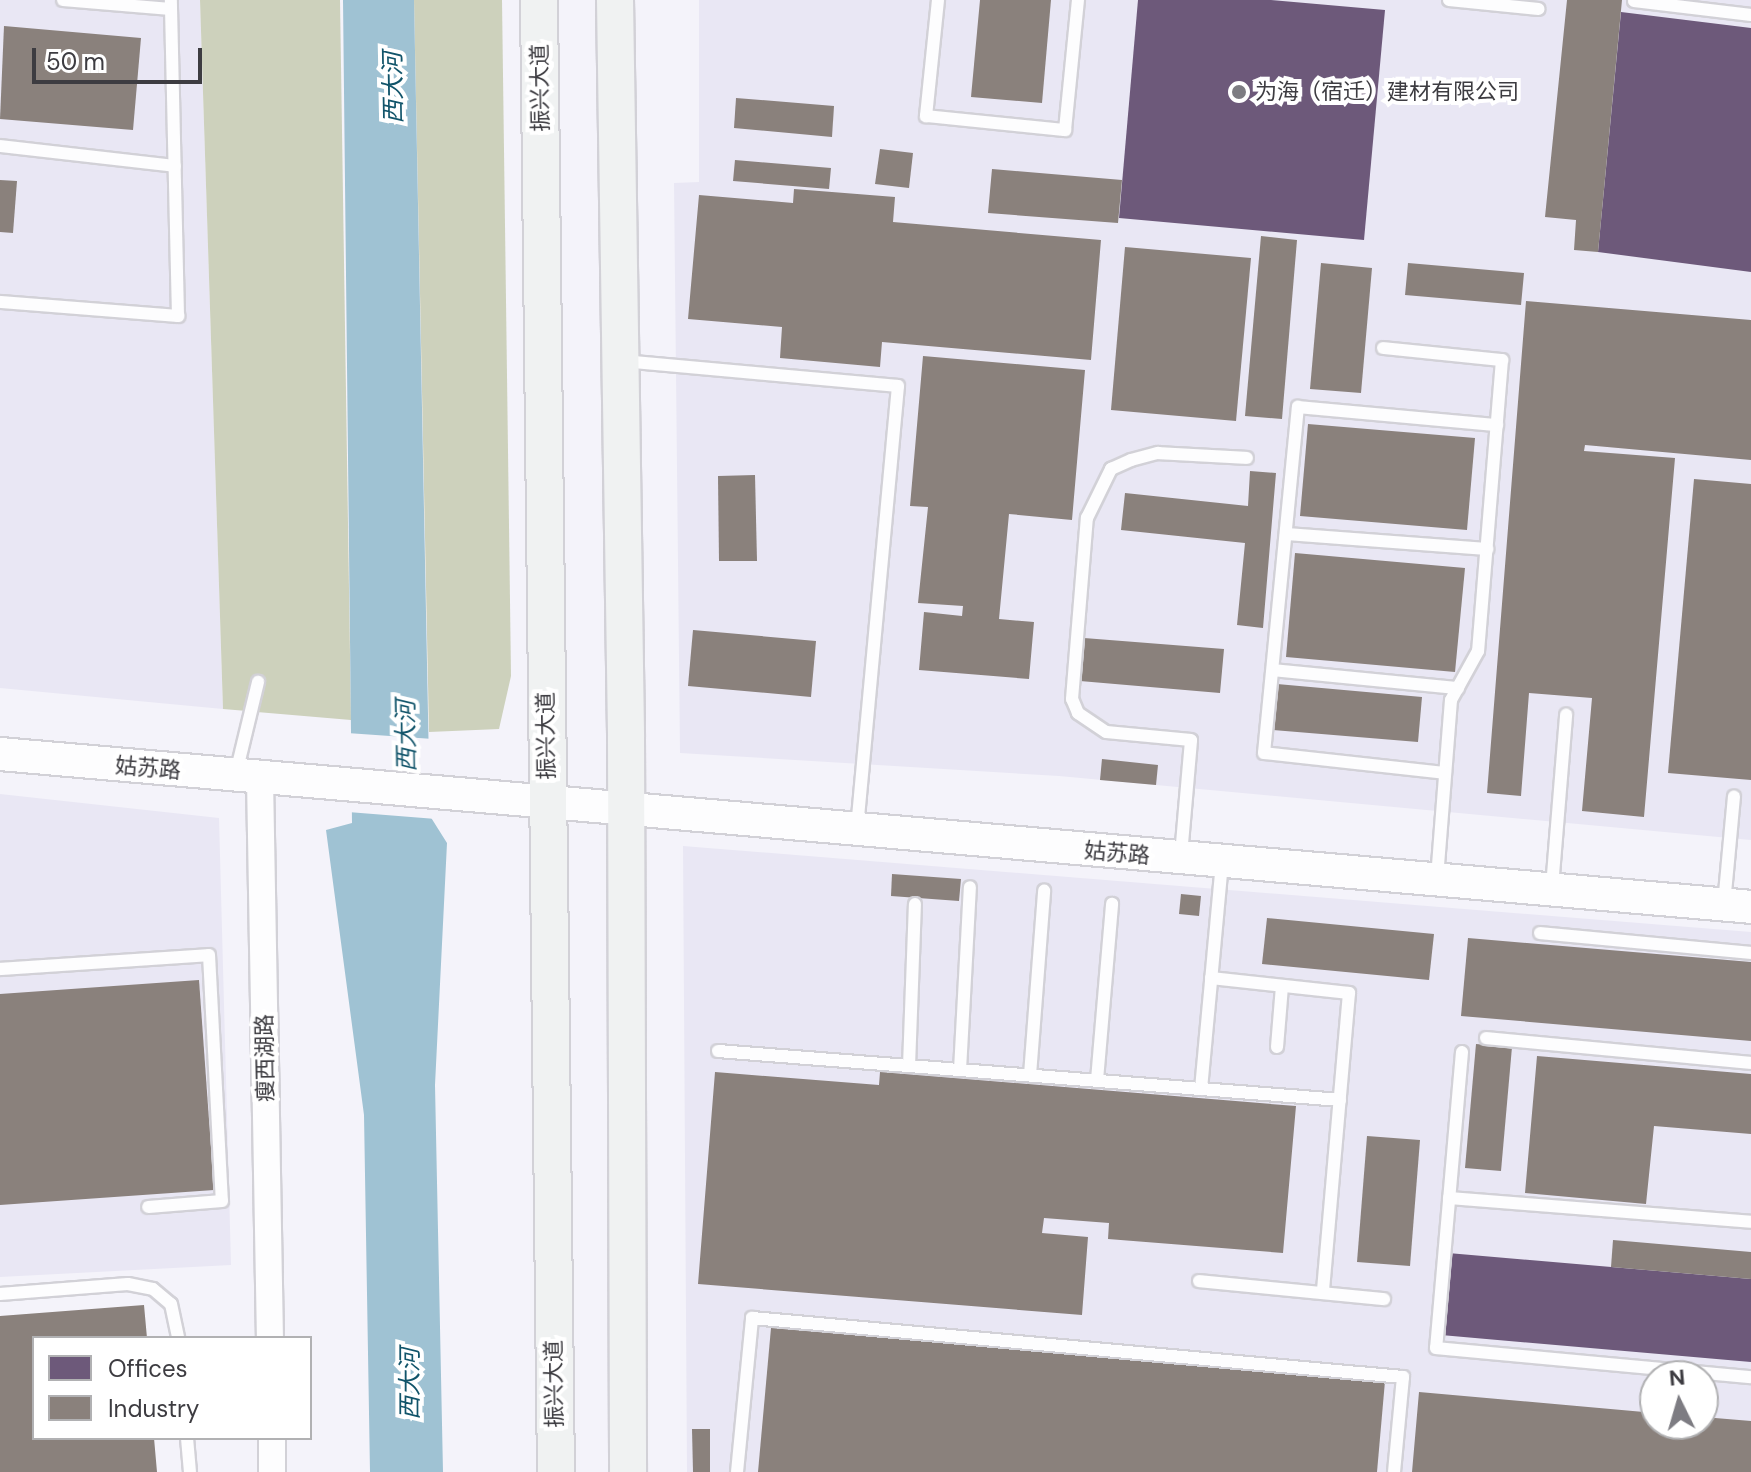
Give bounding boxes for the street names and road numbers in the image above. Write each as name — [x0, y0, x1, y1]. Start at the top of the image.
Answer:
street label: 振兴大道 — [526, 44, 554, 132]
street label: 振兴大道 — [532, 692, 560, 780]
street label: 姑苏路 — [114, 752, 182, 784]
street label: 姑苏路 — [1083, 837, 1151, 869]
street label: 瘦西湖路 — [251, 1014, 279, 1102]
street label: 振兴大道 — [540, 1340, 568, 1428]

